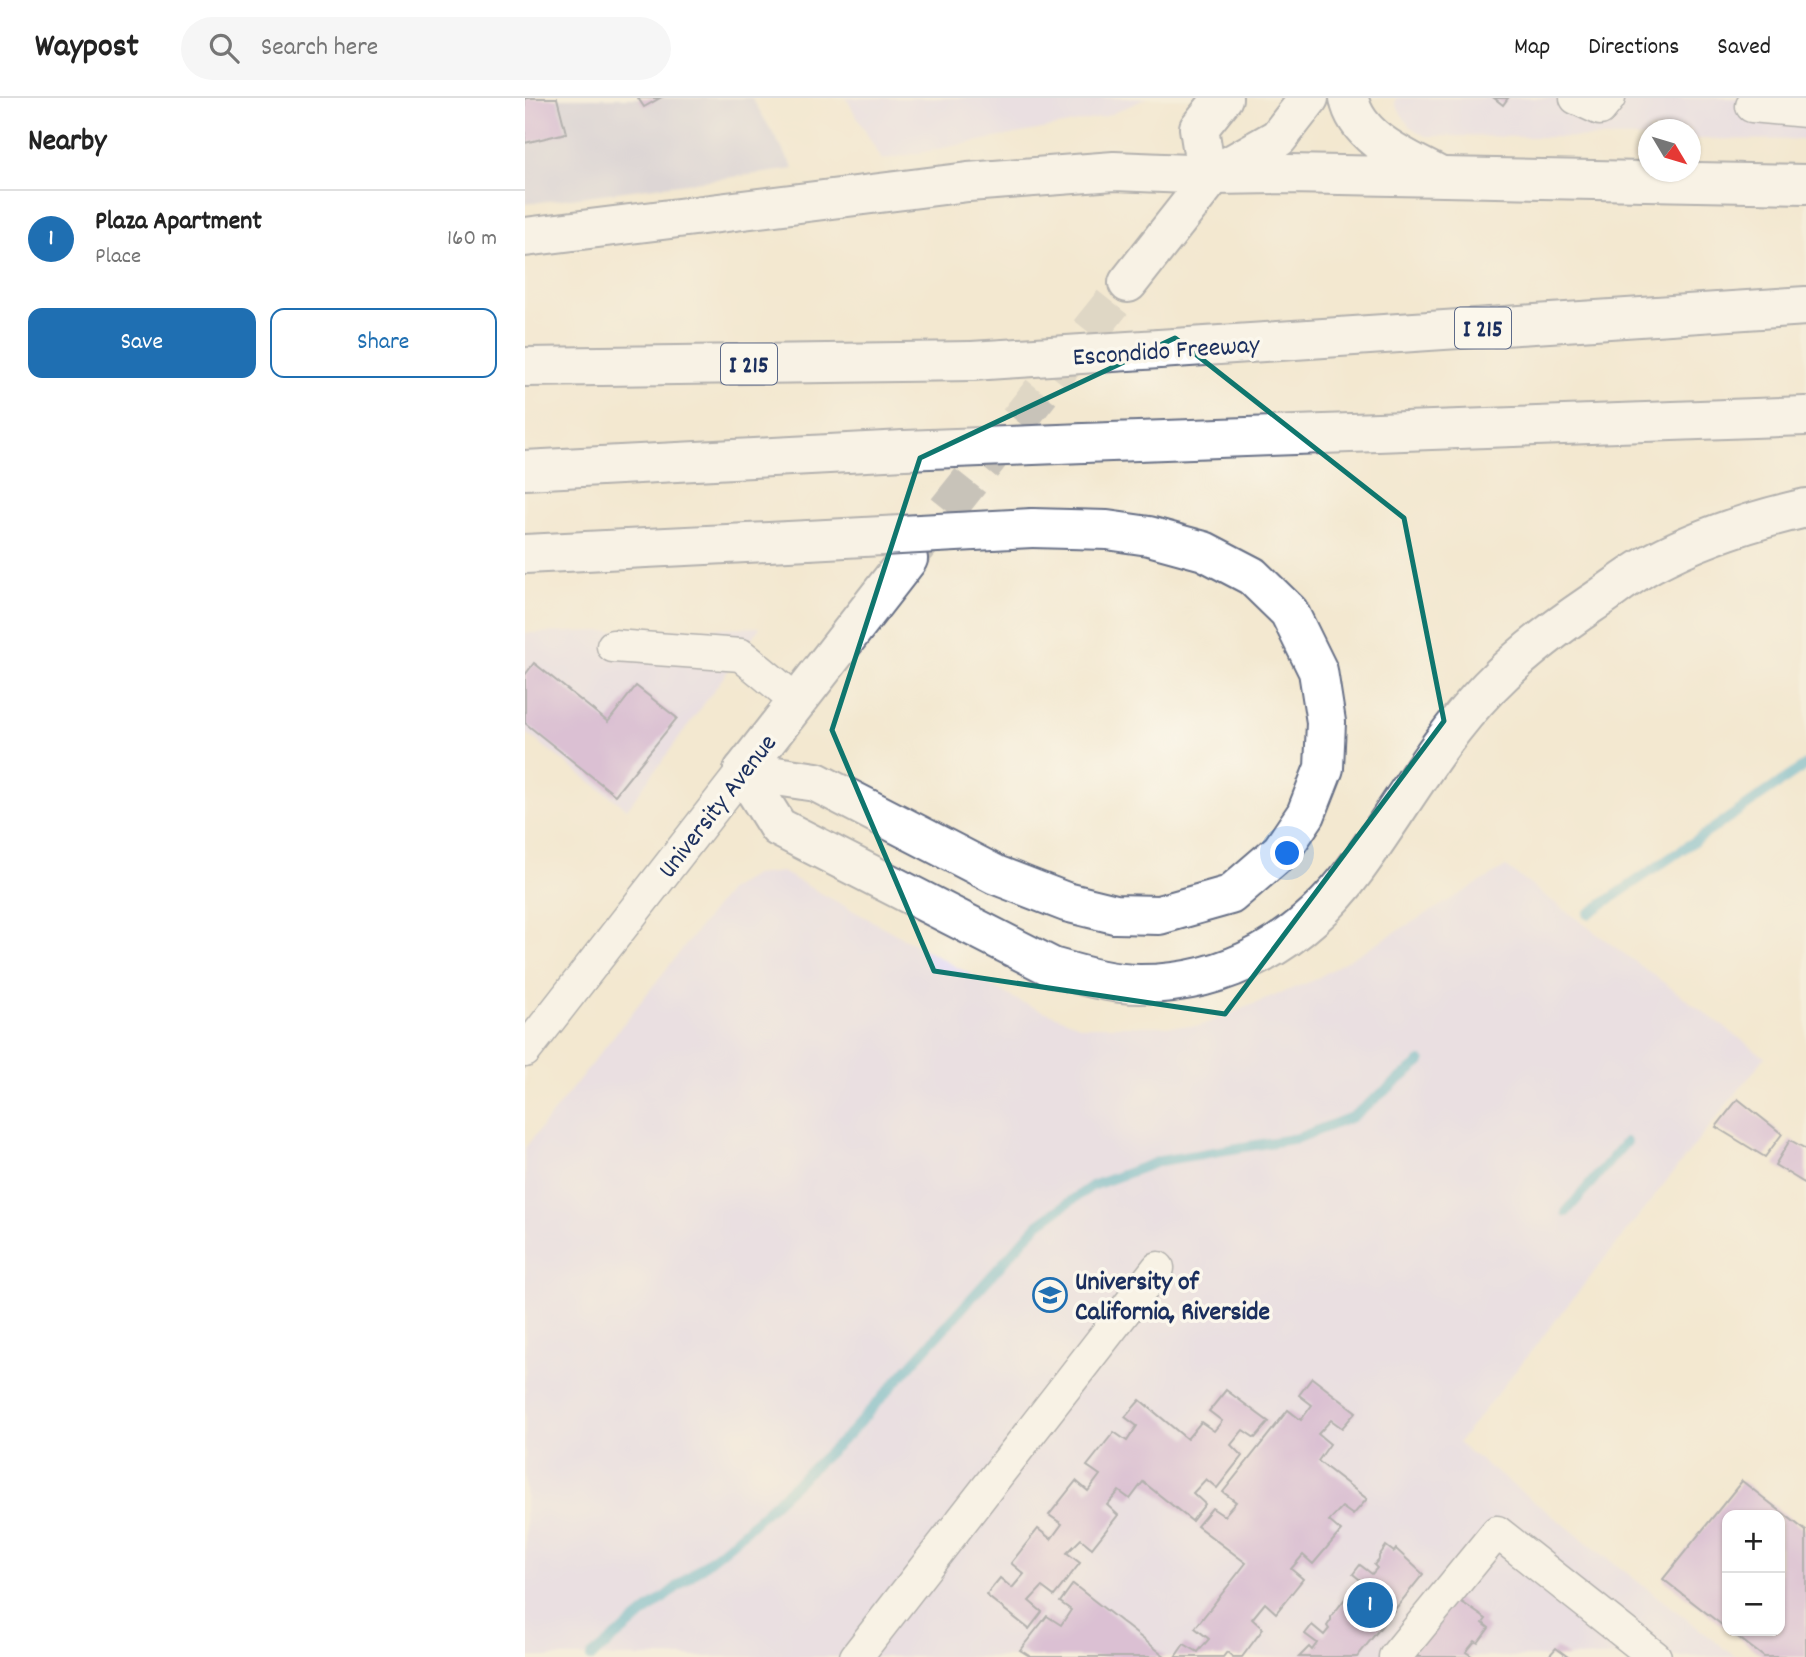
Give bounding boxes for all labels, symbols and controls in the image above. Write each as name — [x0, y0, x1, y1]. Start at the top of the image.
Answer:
search box — [181, 17, 671, 80]
text: Waypost — [35, 25, 139, 72]
icon: search — [205, 29, 243, 67]
text: Search here — [261, 30, 378, 67]
text: Map — [1514, 31, 1550, 65]
text: Directions — [1588, 31, 1679, 65]
text: Saved — [1717, 31, 1771, 65]
north arrow — [1638, 119, 1701, 182]
text: Nearby — [28, 122, 106, 165]
text: Plaza Apartment — [95, 204, 262, 241]
text: 1 — [48, 223, 54, 256]
text: 160 m — [447, 223, 497, 256]
text: Place — [95, 241, 141, 274]
button: Save — [28, 308, 256, 378]
button: Share — [270, 308, 497, 378]
road number: I 215 — [1455, 308, 1511, 348]
street label: Escondido Freeway — [1072, 327, 1261, 377]
road number: I 215 — [721, 344, 777, 384]
street label: University Avenue — [651, 727, 787, 887]
your location — [1270, 836, 1304, 870]
place label: University of California, Riverside — [1075, 1265, 1270, 1332]
school or university icon: University of California, Riverside — [1031, 1276, 1069, 1314]
map controls — [1722, 1510, 1785, 1636]
button: + — [1722, 1510, 1785, 1573]
button: − — [1722, 1573, 1785, 1636]
pin: 1 — [1347, 1579, 1393, 1631]

